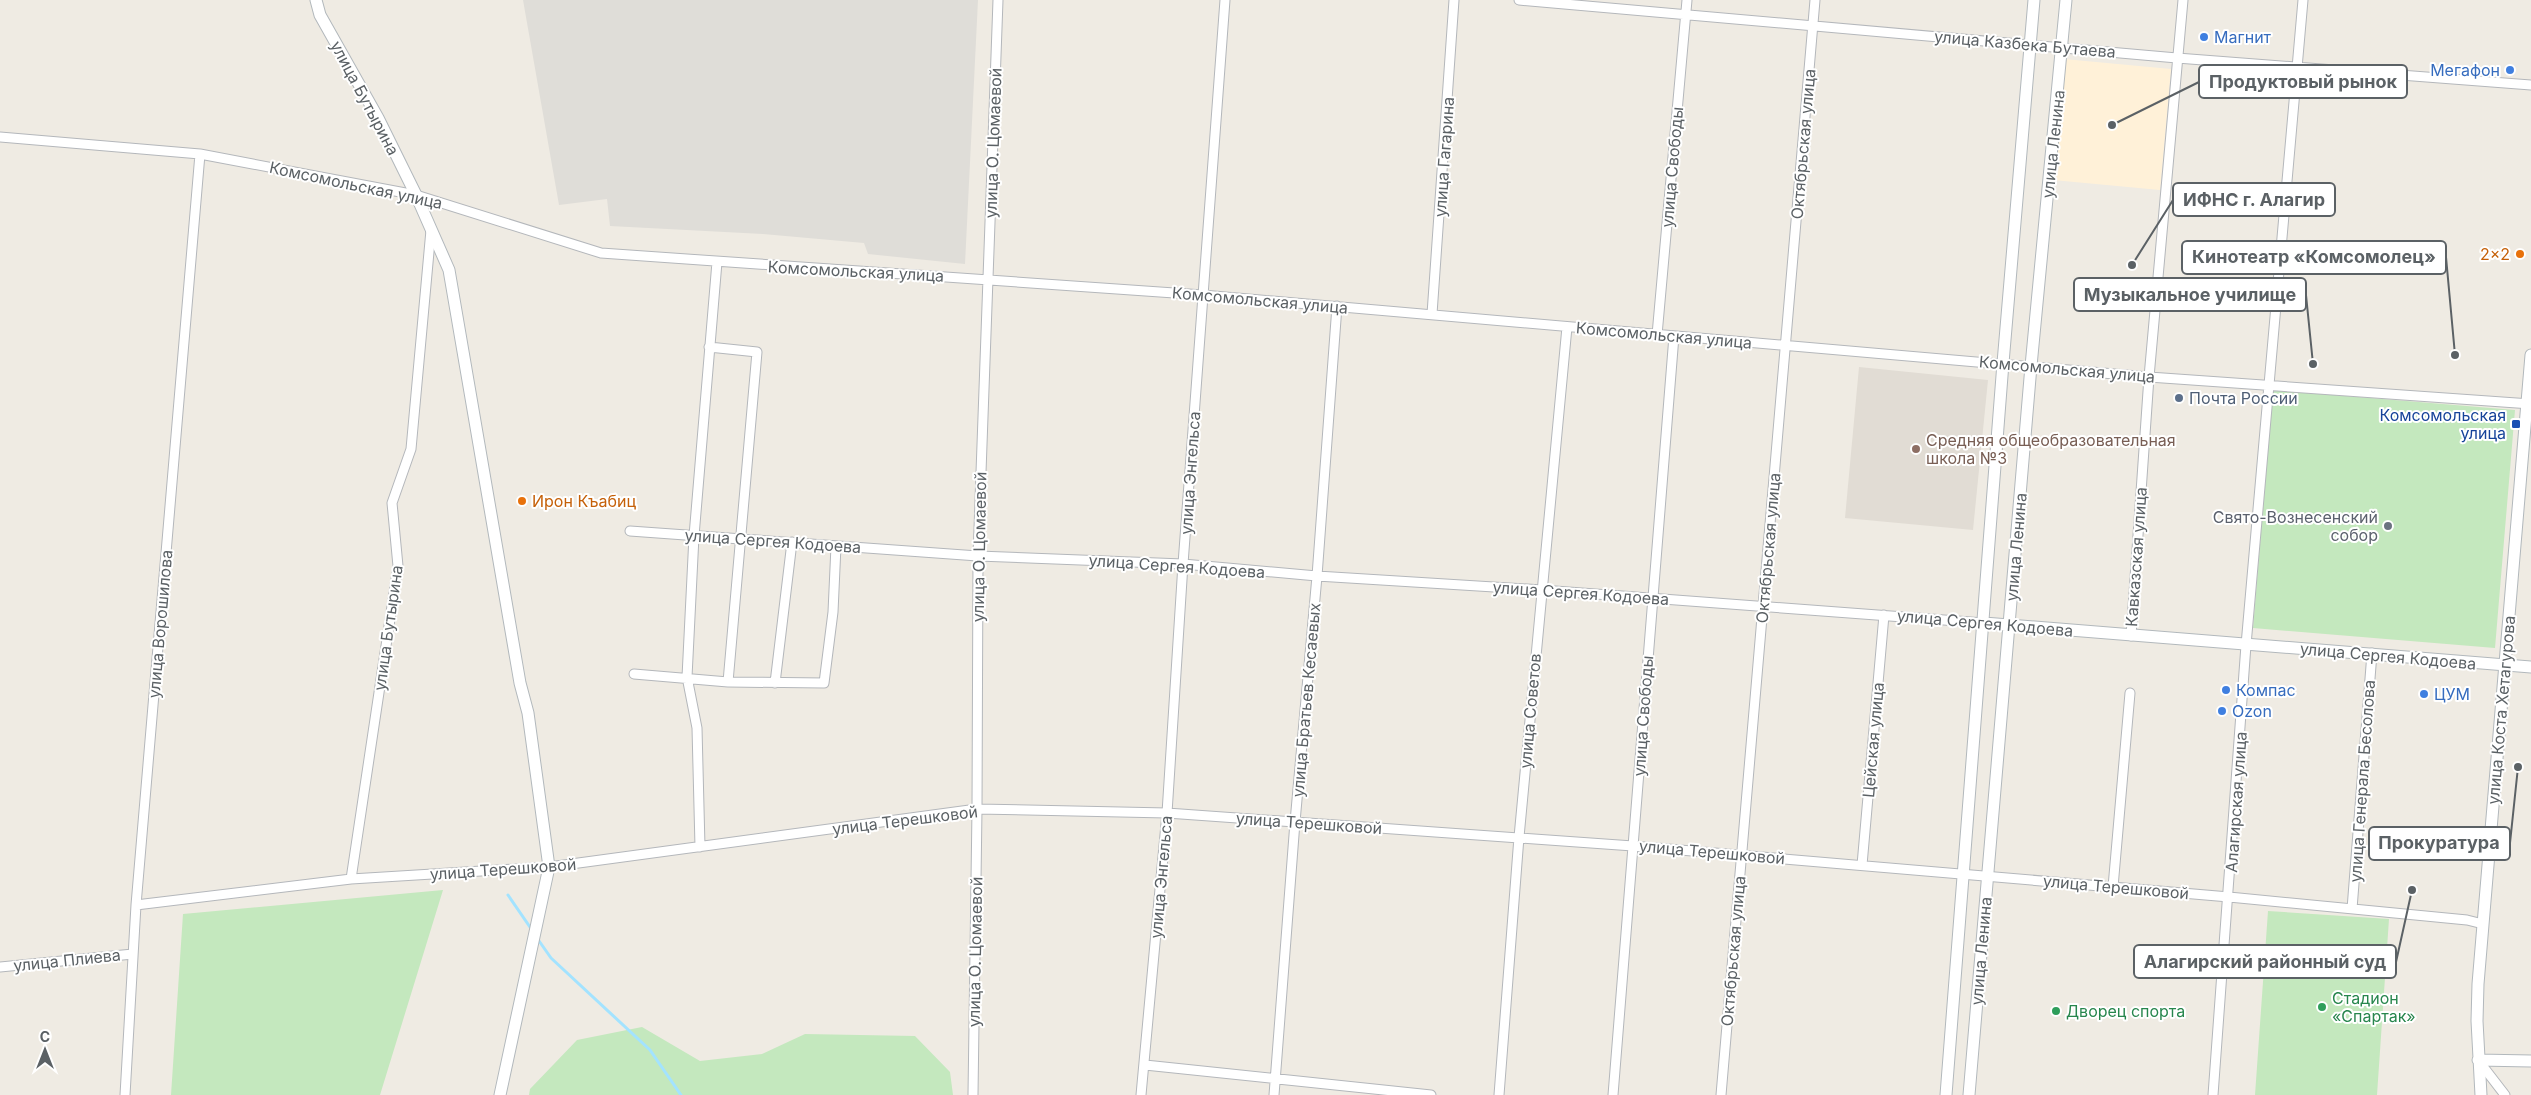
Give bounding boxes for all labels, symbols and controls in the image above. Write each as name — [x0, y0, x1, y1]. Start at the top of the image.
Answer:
street label: улица Казбека Бутаева — [1934, 26, 2116, 62]
place label: Магнит — [2214, 27, 2272, 47]
marker: Магнит — [2198, 31, 2210, 43]
street label: улица Бутырина — [326, 37, 404, 159]
place label: Мегафон — [2430, 60, 2500, 80]
marker: Мегафон — [2504, 64, 2516, 76]
callout: Продуктовый рынок — [2199, 65, 2407, 98]
street label: улица О. Цомаевой — [980, 67, 1006, 219]
street label: Октябрьская улица — [1786, 68, 1820, 220]
text: Продуктовый рынок — [2209, 71, 2397, 92]
street label: улица Ленина — [2037, 89, 2069, 199]
street label: улица Гагарина — [1430, 96, 1458, 218]
street label: улица Свободы — [1657, 106, 1687, 228]
street label: Комсомольская улица — [268, 157, 444, 213]
callout: ИФНС г. Алагир — [2173, 183, 2335, 216]
text: ИФНС г. Алагир — [2183, 189, 2325, 210]
callout: Кинотеатр «Комсомолец» — [2182, 241, 2446, 274]
place label: 2x2 — [2480, 244, 2510, 264]
text: Кинотеатр «Комсомолец» — [2192, 246, 2436, 267]
marker: 2x2 — [2514, 248, 2526, 260]
street label: Комсомольская улица — [767, 256, 945, 286]
callout: Музыкальное училище — [2074, 278, 2306, 311]
street label: Комсомольская улица — [1171, 282, 1349, 318]
text: Музыкальное училище — [2084, 284, 2296, 305]
street label: Комсомольская улица — [1575, 317, 1753, 353]
street label: Комсомольская улица — [1978, 351, 2156, 387]
place label: Почта России — [2189, 388, 2298, 408]
marker: Почта России — [2173, 392, 2185, 404]
place label: Комсомольская улица — [2380, 405, 2506, 443]
street label: улица Энгельса — [1176, 411, 1204, 535]
marker: Комсомольская улица — [2510, 418, 2522, 430]
place label: Средняя общеобразовательная школа №3 — [1926, 430, 2176, 468]
marker: Средняя общеобразовательная школа №3 — [1910, 443, 1922, 455]
street label: улица О. Цомаевой — [968, 472, 990, 622]
street label: Октябрьская улица — [1751, 472, 1785, 624]
street label: Кавказская улица — [2121, 486, 2151, 628]
place label: Ирон Къабиц — [532, 491, 636, 511]
street label: улица Ленина — [2001, 492, 2031, 602]
marker: Ирон Къабиц — [516, 495, 528, 507]
place label: Свято-Вознесенский собор — [2213, 507, 2378, 545]
marker: Свято-Вознесенский собор — [2382, 520, 2394, 532]
street label: улица Сергея Кодоева — [684, 525, 862, 557]
street label: улица Ворошилова — [144, 549, 176, 699]
street label: улица Сергея Кодоева — [1088, 550, 1266, 582]
street label: улица Бутырина — [369, 564, 407, 692]
street label: улица Сергея Кодоева — [1492, 577, 1670, 609]
street label: улица Братьев Кесаевых — [1288, 602, 1324, 798]
street label: улица Сергея Кодоева — [1896, 605, 2074, 641]
street label: улица Коста Хетагурова — [2483, 615, 2519, 805]
street label: улица Сергея Кодоева — [2299, 638, 2477, 674]
street label: улица Советов — [1515, 653, 1545, 769]
street label: улица Свободы — [1629, 655, 1657, 777]
street label: улица Генерала Бесолова — [2345, 679, 2379, 883]
place label: Компас — [2236, 680, 2296, 700]
street label: Цейская улица — [1858, 681, 1888, 799]
marker: Компас — [2220, 684, 2232, 696]
place label: ЦУМ — [2434, 684, 2470, 704]
marker: ЦУМ — [2418, 688, 2430, 700]
place label: Ozon — [2232, 701, 2272, 721]
marker: Ozon — [2216, 705, 2228, 717]
street label: Алагирская улица — [2221, 731, 2251, 873]
street label: улица Терешковой — [831, 801, 979, 839]
street label: улица Терешковой — [1235, 808, 1383, 838]
street label: улица Энгельса — [1146, 815, 1176, 939]
callout: Прокуратура — [2369, 827, 2510, 860]
text: Прокуратура — [2378, 832, 2500, 853]
street label: улица Терешковой — [1638, 836, 1786, 868]
street label: улица Терешковой — [429, 854, 577, 884]
street label: улица Терешковой — [2042, 871, 2190, 903]
street label: Октябрьская улица — [1716, 875, 1750, 1027]
street label: улица О. Цомаевой — [964, 877, 986, 1027]
street label: улица Ленина — [1966, 896, 1996, 1006]
street label: улица Плиева — [12, 944, 122, 976]
callout: Алагирский районный суд — [2134, 945, 2396, 978]
text: Алагирский районный суд — [2144, 951, 2386, 972]
place label: Стадион «Спартак» — [2332, 988, 2416, 1026]
place label: Дворец спорта — [2066, 1001, 2185, 1021]
marker: Стадион «Спартак» — [2316, 1001, 2328, 1013]
marker: Дворец спорта — [2050, 1005, 2062, 1017]
north arrow — [20, 1025, 70, 1075]
text: С — [40, 1028, 50, 1045]

